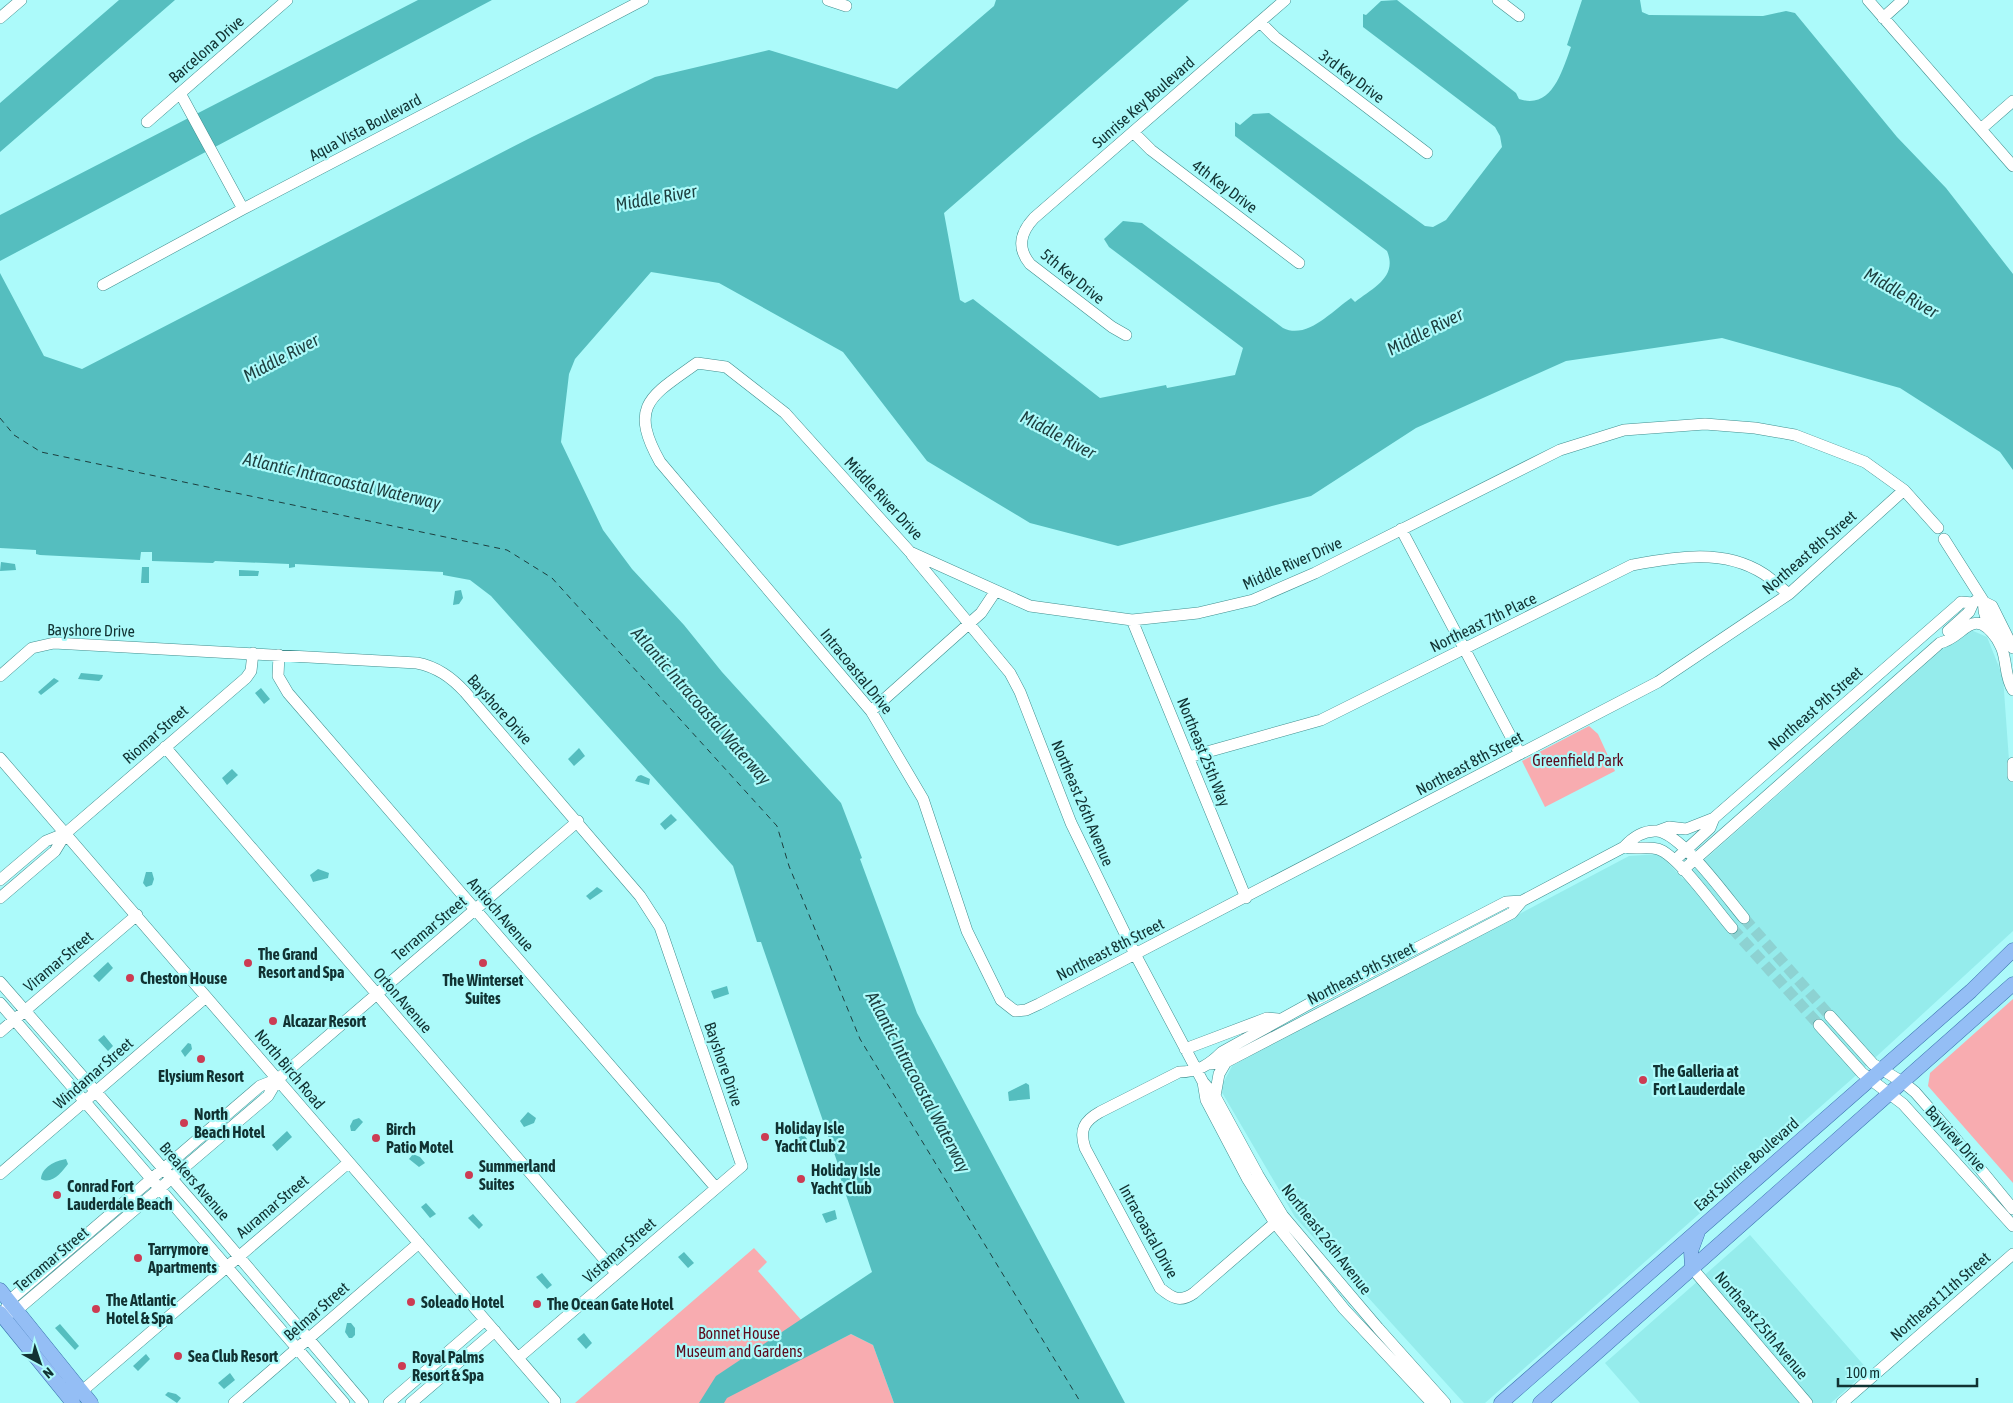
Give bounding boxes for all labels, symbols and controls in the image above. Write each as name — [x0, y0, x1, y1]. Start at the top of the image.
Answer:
street label: Barcelona Drive — [165, 12, 247, 86]
street label: 3rd Key Drive — [1315, 46, 1388, 107]
street label: Sunrise Key Boulevard — [1088, 53, 1198, 152]
street label: Aqua Vista Boulevard — [306, 90, 425, 165]
street label: 4th Key Drive — [1188, 156, 1261, 217]
water label: Middle River — [614, 180, 699, 215]
street label: 5th Key Drive — [1037, 245, 1108, 308]
water label: Middle River — [1860, 263, 1943, 323]
water label: Middle River — [1383, 303, 1467, 360]
water label: Middle River — [240, 329, 323, 386]
water label: Middle River — [1017, 406, 1100, 463]
water label: Atlantic Intracoastal Waterway — [240, 447, 443, 514]
street label: Middle River Drive — [841, 453, 927, 543]
street label: Northeast 8th Street — [1758, 506, 1860, 598]
street label: Middle River Drive — [1240, 533, 1344, 593]
street label: Northeast 7th Place — [1427, 589, 1539, 655]
street label: Bayshore Drive — [47, 620, 135, 641]
water label: Atlantic Intracoastal Waterway — [627, 622, 776, 789]
street label: Intracoastal Drive — [817, 625, 897, 717]
street label: Northeast 9th Street — [1764, 662, 1866, 754]
street label: Bayshore Drive — [463, 670, 536, 748]
street label: Northeast 25th Way — [1173, 695, 1234, 810]
street label: Riomar Street — [119, 701, 191, 767]
street label: Northeast 8th Street — [1413, 727, 1526, 799]
street label: Northeast 26th Avenue — [1048, 737, 1118, 869]
park label: Greenfield Park — [1532, 751, 1624, 769]
street label: Antioch Avenue — [464, 874, 538, 954]
street label: Terramar Street — [388, 892, 470, 964]
street label: Northeast 8th Street — [1053, 914, 1167, 984]
street label: Viramar Street — [20, 927, 96, 995]
street label: Northeast 9th Street — [1304, 938, 1418, 1008]
place label: The Grand Resort and Spa — [258, 945, 345, 981]
marker: The Grand Resort and Spa — [242, 957, 254, 969]
marker: The Winterset Suites — [477, 957, 489, 969]
street label: Orton Avenue — [370, 964, 436, 1036]
place label: Cheston House — [140, 969, 227, 987]
place label: The Winterset Suites — [443, 971, 524, 1007]
marker: Cheston House — [124, 972, 136, 984]
water label: Atlantic Intracoastal Waterway — [861, 987, 975, 1176]
place label: Alcazar Resort — [282, 1012, 366, 1030]
marker: Alcazar Resort — [267, 1015, 279, 1027]
street label: Bayshore Drive — [700, 1020, 747, 1109]
street label: North Birch Road — [251, 1025, 329, 1113]
street label: Windamar Street — [50, 1033, 137, 1112]
marker: Elysium Resort — [195, 1053, 207, 1065]
place label: The Galleria at Fort Lauderdale — [1653, 1062, 1745, 1098]
place label: Elysium Resort — [158, 1067, 244, 1085]
marker: The Galleria at Fort Lauderdale — [1637, 1074, 1649, 1086]
street label: Bayview Drive — [1921, 1102, 1990, 1175]
place label: North Beach Hotel — [194, 1105, 266, 1141]
street label: East Sunrise Boulevard — [1690, 1114, 1802, 1214]
marker: North Beach Hotel — [178, 1117, 190, 1129]
place label: Holiday Isle Yacht Club 2 — [774, 1119, 846, 1155]
place label: Birch Patio Motel — [386, 1120, 454, 1156]
marker: Holiday Isle Yacht Club 2 — [759, 1131, 771, 1143]
marker: Birch Patio Motel — [370, 1132, 382, 1144]
street label: Breakers Avenue — [156, 1138, 234, 1224]
place label: Summerland Suites — [479, 1157, 556, 1193]
place label: Holiday Isle Yacht Club — [810, 1161, 881, 1197]
marker: Summerland Suites — [463, 1169, 475, 1181]
street label: Auramar Street — [232, 1170, 312, 1241]
marker: Holiday Isle Yacht Club — [795, 1173, 807, 1185]
place label: Conrad Fort Lauderdale Beach — [67, 1177, 173, 1213]
street label: Northeast 26th Avenue — [1278, 1180, 1376, 1298]
street label: Intracoastal Drive — [1116, 1181, 1182, 1281]
marker: Conrad Fort Lauderdale Beach — [51, 1189, 63, 1201]
street label: Vistamar Street — [579, 1213, 659, 1286]
street label: Terramar Street — [10, 1223, 92, 1295]
place label: Tarrymore Apartments — [147, 1240, 217, 1276]
street label: Northeast 11th Street — [1887, 1248, 1994, 1344]
marker: Tarrymore Apartments — [132, 1252, 144, 1264]
street label: Northeast 25th Avenue — [1712, 1268, 1812, 1382]
street label: Belmar Street — [280, 1278, 352, 1344]
place label: The Atlantic Hotel & Spa — [106, 1291, 176, 1327]
place label: Soleado Hotel — [421, 1293, 505, 1311]
place label: The Ocean Gate Hotel — [547, 1295, 674, 1313]
marker: Soleado Hotel — [405, 1296, 417, 1308]
marker: The Ocean Gate Hotel — [531, 1298, 543, 1310]
marker: The Atlantic Hotel & Spa — [90, 1303, 102, 1315]
park label: Bonnet House Museum and Gardens — [676, 1324, 803, 1360]
north arrow — [15, 1338, 65, 1388]
place label: Sea Club Resort — [188, 1347, 279, 1365]
place label: Royal Palms Resort & Spa — [412, 1348, 484, 1384]
marker: Sea Club Resort — [172, 1350, 184, 1362]
scale bar — [1838, 1356, 1977, 1388]
marker: Royal Palms Resort & Spa — [396, 1360, 408, 1372]
text: N — [40, 1364, 57, 1382]
text: 100 m — [1846, 1364, 1880, 1381]

